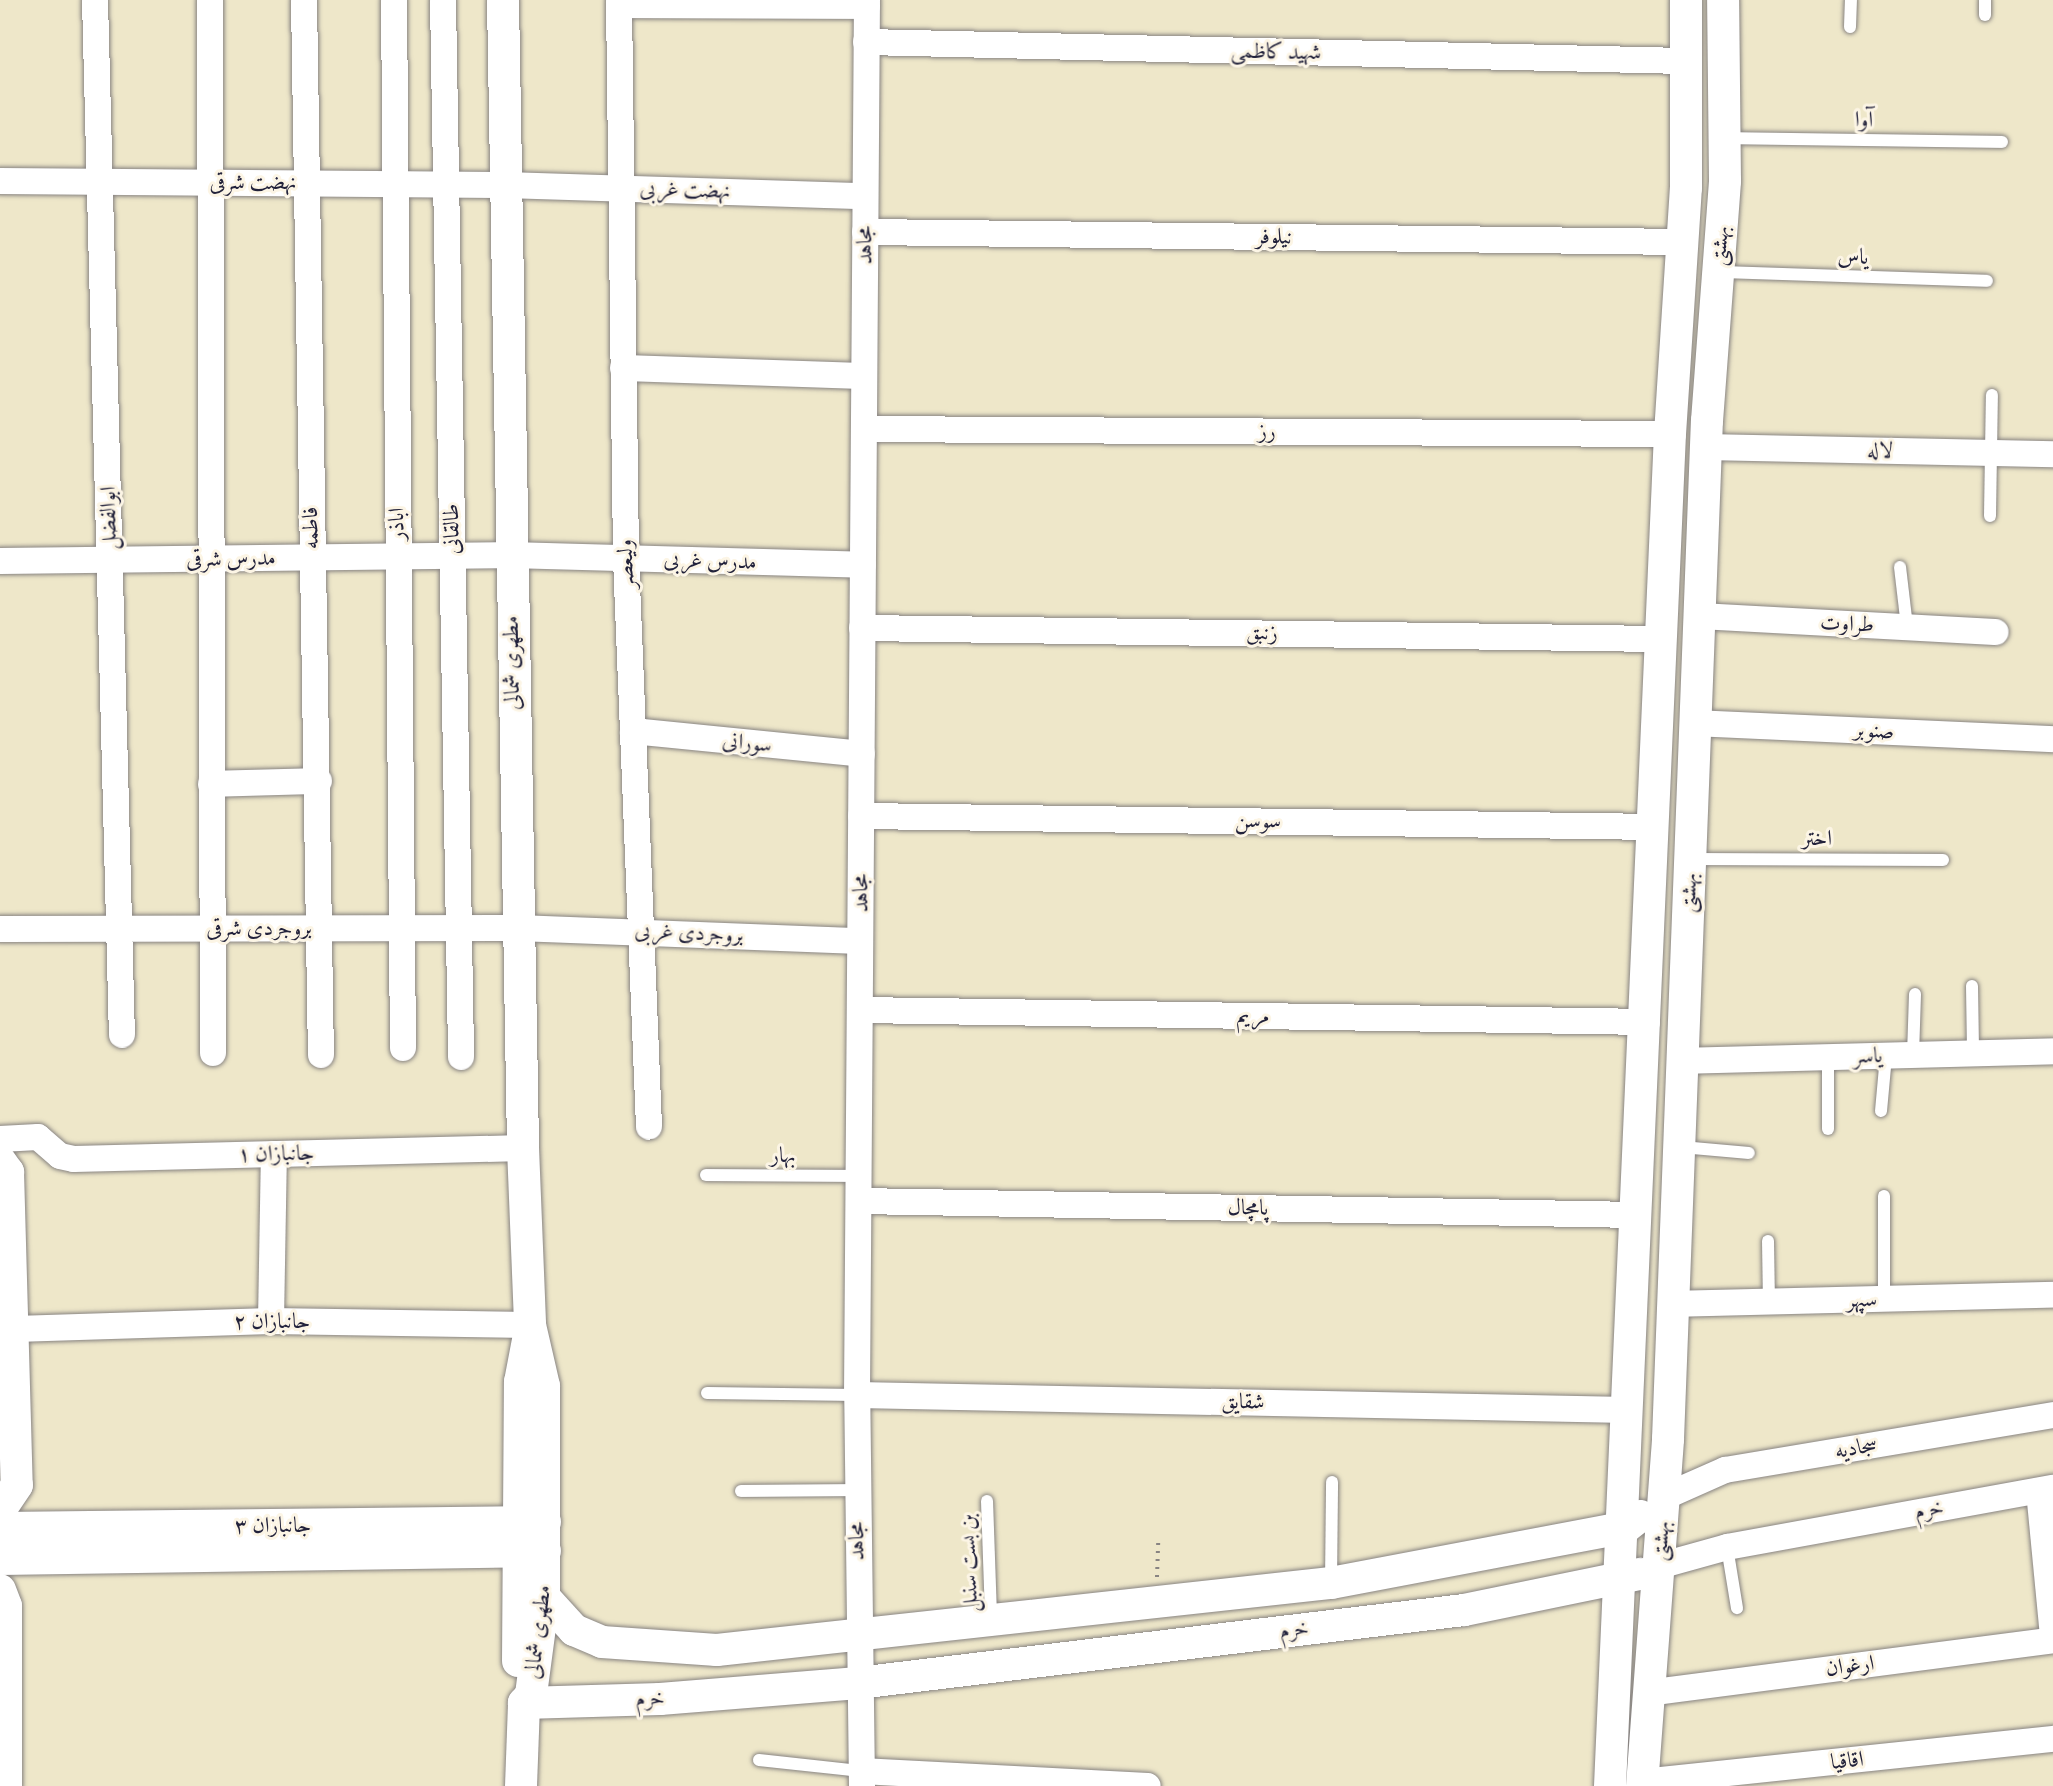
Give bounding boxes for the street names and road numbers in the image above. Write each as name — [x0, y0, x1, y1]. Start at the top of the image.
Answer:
street label: شهید کاظمی — [1230, 38, 1322, 66]
street label: آوا — [1855, 107, 1873, 133]
street label: نهضت شرقی — [209, 170, 297, 196]
street label: نهضت غربی — [639, 175, 731, 205]
street label: نیلوفر — [1256, 223, 1292, 251]
street label: بهشتی — [1705, 225, 1735, 267]
street label: مجاهد — [852, 226, 878, 264]
street label: یاس — [1837, 243, 1869, 271]
street label: رز — [1258, 419, 1276, 445]
street label: لاله — [1867, 438, 1893, 464]
street label: ابوالفضل — [95, 486, 123, 550]
street label: طالقانی — [438, 503, 466, 555]
street label: فاطمه — [297, 507, 325, 549]
street label: اباذر — [384, 507, 410, 541]
street label: ولیعصر — [612, 539, 640, 589]
street label: مدرس شرقی — [186, 545, 276, 573]
street label: مدرس غربی — [663, 546, 757, 576]
street label: طراوت — [1819, 609, 1875, 639]
street label: مطهری شمالی — [498, 616, 526, 710]
street label: زنبق — [1246, 620, 1278, 646]
street label: صنوبر — [1853, 717, 1895, 745]
street label: سورانی — [721, 727, 773, 759]
street label: سوسن — [1235, 807, 1281, 835]
street label: اختر — [1802, 826, 1832, 852]
street label: بهشتی — [1675, 872, 1703, 914]
street label: مجاهد — [848, 874, 874, 912]
street label: بروجردی شرقی — [206, 916, 312, 942]
street label: بروجردی غربی — [634, 917, 744, 949]
street label: مریم — [1236, 1003, 1270, 1029]
street label: یاسر — [1853, 1043, 1883, 1069]
street label: جانبازان ۱ — [237, 1140, 315, 1168]
street label: بهار — [770, 1143, 796, 1169]
street label: پامچال — [1227, 1194, 1269, 1222]
street label: سپهر — [1847, 1287, 1877, 1313]
street label: جانبازان ۲ — [234, 1309, 310, 1335]
street label: شقایق — [1221, 1388, 1265, 1416]
street label: سجادیه — [1833, 1431, 1879, 1465]
street label: خرم — [1912, 1494, 1946, 1526]
street label: جانبازان ۳ — [235, 1513, 311, 1539]
street label: بن بست سنبل — [954, 1513, 984, 1613]
street label: بهشتی — [1646, 1520, 1676, 1562]
street label: مجاهد — [844, 1522, 870, 1560]
street label: مطهری شمالی — [519, 1583, 557, 1681]
street label: خرم — [1278, 1615, 1310, 1645]
street label: ارغوان — [1824, 1650, 1876, 1682]
street label: خرم — [635, 1685, 665, 1713]
street label: اقاقیا — [1829, 1746, 1865, 1776]

